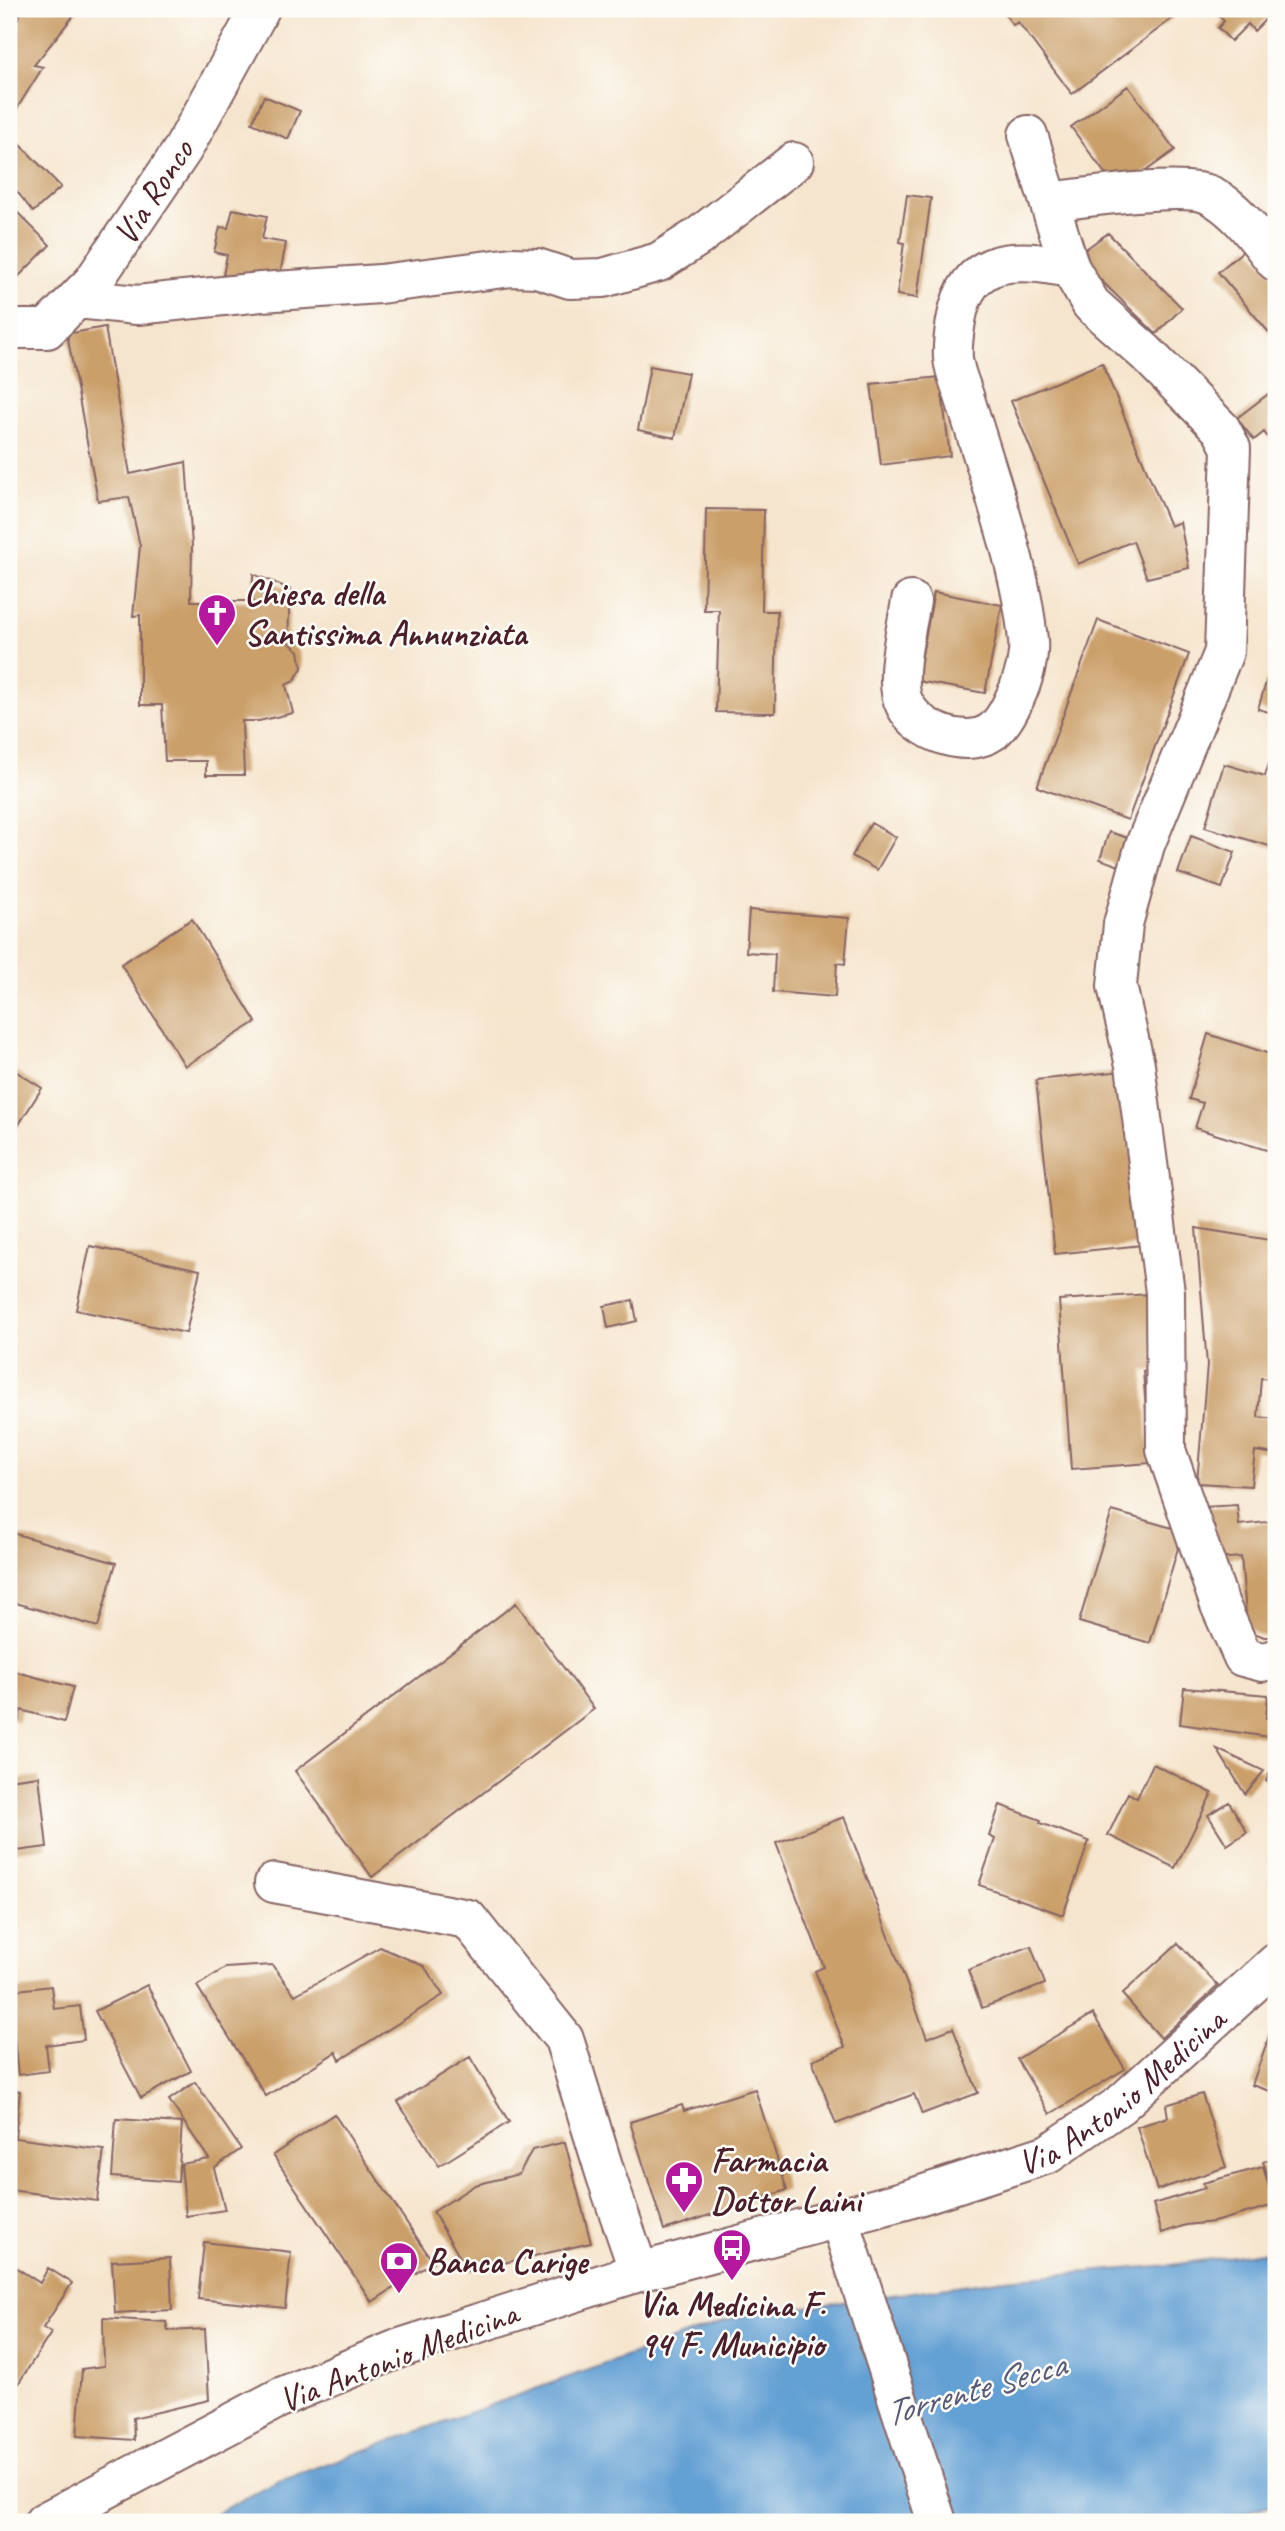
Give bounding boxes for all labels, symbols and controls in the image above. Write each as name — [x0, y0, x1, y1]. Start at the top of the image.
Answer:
street label: Via Ronco — [103, 130, 205, 253]
place label: Chiesa della Santissima Annunziata — [244, 571, 529, 656]
church icon: Chiesa della Santissima Annunziata — [196, 592, 238, 647]
street label: Via Antonio Medicina — [1012, 1996, 1237, 2185]
place label: Farmacia Dottor Laini — [711, 2138, 865, 2223]
pharmacy icon: Farmacia Dottor Laini — [663, 2159, 705, 2214]
bus stop icon: Via Medicina F. 94 F. Municipio — [711, 2227, 753, 2282]
place label: Banca Carige — [426, 2239, 589, 2284]
bank icon: Banca Carige — [378, 2240, 420, 2295]
place label: Via Medicina F. 94 F. Municipio — [639, 2282, 828, 2367]
street label: Via Antonio Medicina — [272, 2289, 526, 2423]
water label: Torrente Secca — [878, 2339, 1073, 2437]

